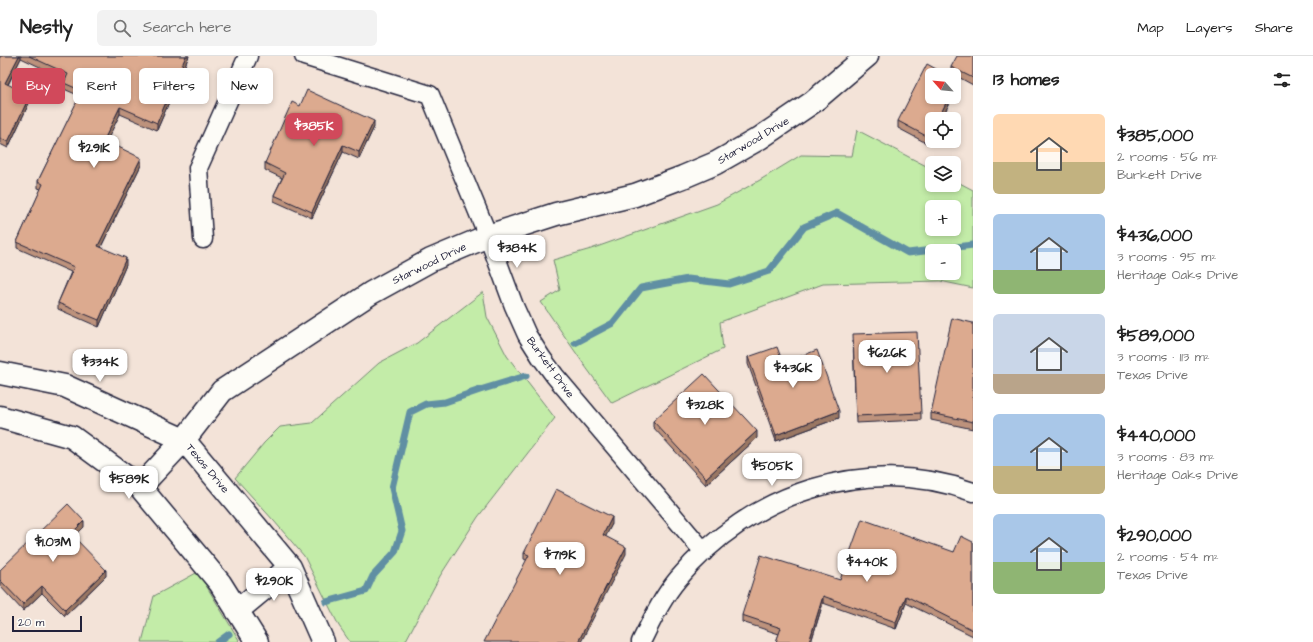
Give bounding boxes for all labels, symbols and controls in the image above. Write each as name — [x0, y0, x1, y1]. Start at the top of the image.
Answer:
search box — [97, 10, 377, 46]
text: Nestly — [20, 14, 73, 41]
icon: search — [111, 17, 133, 39]
text: Search here — [143, 17, 231, 38]
text: Map — [1137, 18, 1164, 38]
text: Layers — [1186, 18, 1233, 38]
text: Share — [1255, 18, 1293, 38]
chip: Buy — [12, 68, 65, 104]
chip: Rent — [73, 68, 131, 104]
chip: Filters — [139, 68, 209, 104]
chip: New — [217, 68, 273, 104]
north arrow — [925, 68, 961, 104]
map controls — [925, 68, 961, 280]
text: 13 homes — [993, 68, 1060, 92]
icon: filters — [1271, 69, 1293, 91]
button: locate — [925, 112, 961, 148]
pin: $385K — [286, 113, 342, 147]
street label: Starwood Drive — [715, 113, 792, 168]
text: $385K — [294, 117, 334, 135]
text: $385,000 — [1117, 124, 1193, 148]
icon: home — [1025, 130, 1073, 178]
pin: $291K — [66, 135, 122, 169]
text: $291K — [78, 139, 110, 157]
text: 2 rooms · 56 m² — [1117, 148, 1218, 166]
button: layers — [925, 156, 961, 192]
text: Burkett Drive — [1117, 166, 1202, 184]
button: + — [925, 200, 961, 236]
text: $436,000 — [1117, 224, 1193, 248]
icon: home — [1025, 230, 1073, 278]
pin: $384K — [489, 235, 545, 269]
street label: Starwood Drive — [390, 239, 469, 288]
text: $384K — [498, 239, 537, 257]
button: − — [925, 244, 961, 280]
text: 3 rooms · 95 m² — [1117, 248, 1216, 266]
text: Heritage Oaks Drive — [1117, 266, 1238, 284]
text: $589,000 — [1117, 324, 1194, 348]
icon: home — [1025, 330, 1073, 378]
street label: Burkett Drive — [523, 334, 578, 401]
pin: $626K — [859, 340, 915, 374]
text: $626K — [868, 344, 906, 362]
text: 3 rooms · 113 m² — [1117, 348, 1210, 366]
pin: $334K — [72, 349, 128, 383]
text: $334K — [81, 353, 119, 371]
pin: $436K — [765, 355, 821, 389]
text: $436K — [774, 359, 812, 377]
text: Texas Drive — [1117, 366, 1188, 384]
pin: $328K — [677, 392, 733, 426]
text: $328K — [686, 396, 724, 414]
text: $440,000 — [1117, 424, 1196, 448]
icon: home — [1025, 430, 1073, 478]
street label: Texas Drive — [183, 441, 233, 496]
text: 3 rooms · 83 m² — [1117, 448, 1215, 466]
pin: $505K — [744, 453, 800, 487]
text: $505K — [751, 457, 793, 475]
pin: $589K — [101, 466, 157, 500]
text: Heritage Oaks Drive — [1117, 466, 1238, 484]
text: $589K — [109, 470, 149, 488]
text: $290,000 — [1117, 524, 1192, 548]
pin: $1.03M — [20, 529, 86, 563]
icon: home — [1025, 530, 1073, 578]
text: $1.03M — [35, 533, 71, 551]
pin: $719K — [532, 542, 588, 576]
text: $719K — [544, 546, 576, 564]
text: 2 rooms · 54 m² — [1117, 548, 1219, 566]
pin: $440K — [839, 549, 895, 583]
text: $440K — [846, 553, 888, 571]
text: Texas Drive — [1117, 566, 1188, 584]
pin: $290K — [246, 568, 302, 602]
text: $290K — [255, 572, 293, 590]
scale bar — [12, 614, 82, 633]
text: 20 m — [18, 615, 44, 630]

